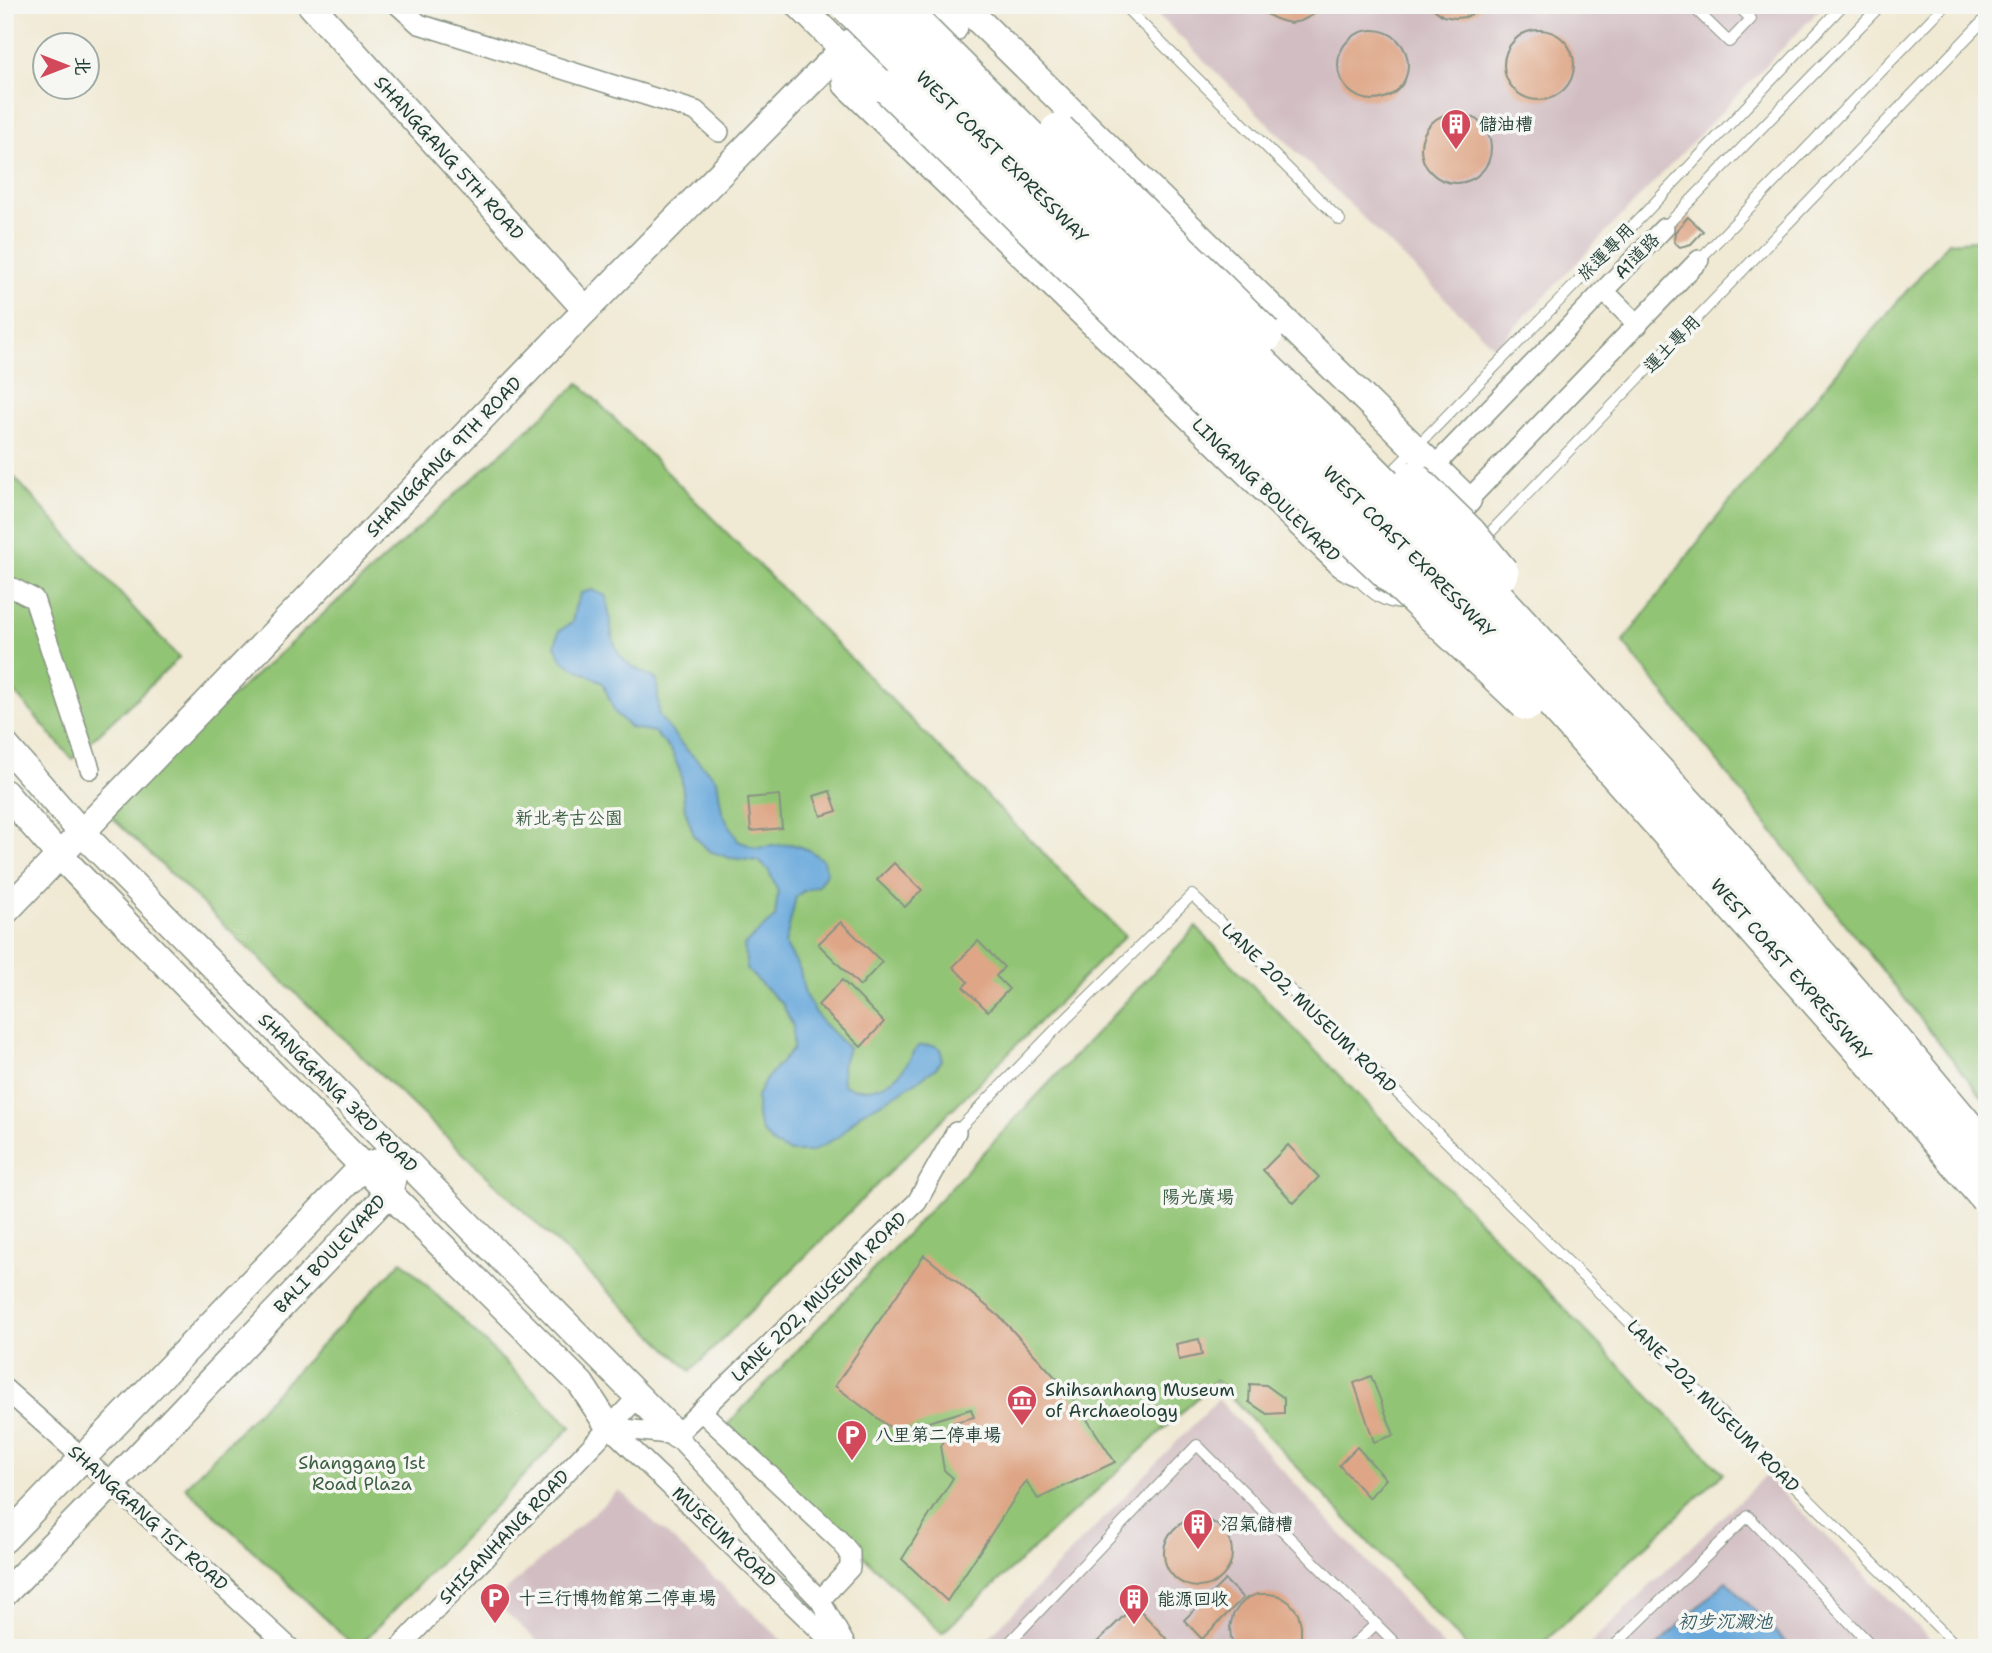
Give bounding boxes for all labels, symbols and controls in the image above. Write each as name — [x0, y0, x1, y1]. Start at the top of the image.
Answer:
north arrow — [32, 32, 102, 102]
text: 北 — [70, 56, 95, 76]
street label: WEST COAST EXPRESSWAY — [911, 66, 1094, 249]
street label: SHANGGANG 5TH ROAD — [369, 71, 529, 245]
building icon: 儲油槽 — [1439, 107, 1473, 151]
place label: 儲油槽 — [1479, 112, 1533, 136]
street label: 旅運專用 — [1572, 218, 1640, 286]
street label: A1道路 — [1609, 228, 1665, 284]
street label: 運土專用 — [1638, 310, 1706, 378]
street label: SHANGGANG 9TH ROAD — [361, 371, 527, 542]
street label: LINGANG BOULEVARD — [1187, 413, 1346, 567]
street label: WEST COAST EXPRESSWAY — [1318, 461, 1501, 644]
park label: 新北考古公園 — [515, 806, 623, 830]
street label: WEST COAST EXPRESSWAY — [1705, 874, 1877, 1067]
street label: LANE 202, MUSEUM ROAD — [1216, 918, 1402, 1098]
street label: SHANGGANG 3RD ROAD — [253, 1008, 423, 1178]
park label: 陽光廣場 — [1162, 1185, 1234, 1209]
street label: BALI BOULEVARD — [269, 1189, 391, 1319]
street label: LANE 202, MUSEUM ROAD — [726, 1207, 912, 1387]
street label: LANE 202, MUSEUM ROAD — [1621, 1314, 1805, 1498]
place label: Shihsanhang Museum of Archaeology — [1045, 1378, 1235, 1423]
museum icon: Shihsanhang Museum of Archaeology — [1005, 1383, 1039, 1427]
parking icon: 八里第二停車場 — [835, 1418, 869, 1462]
place label: 八里第二停車場 — [875, 1423, 1001, 1447]
street label: SHANGGANG 1ST ROAD — [63, 1440, 233, 1596]
park label: Shanggang 1st Road Plaza — [298, 1451, 426, 1496]
street label: SHISANHANG ROAD — [434, 1465, 575, 1609]
street label: MUSEUM ROAD — [667, 1481, 781, 1593]
building icon: 沼氣儲槽 — [1181, 1507, 1215, 1551]
place label: 沼氣儲槽 — [1221, 1512, 1293, 1536]
parking icon: 十三行博物館第二停車場 — [478, 1581, 512, 1625]
building icon: 能源回收 — [1117, 1582, 1151, 1626]
place label: 十三行博物館第二停車場 — [518, 1586, 716, 1610]
place label: 能源回收 — [1157, 1587, 1229, 1611]
water label: 初步沉澱池 — [1677, 1609, 1773, 1634]

